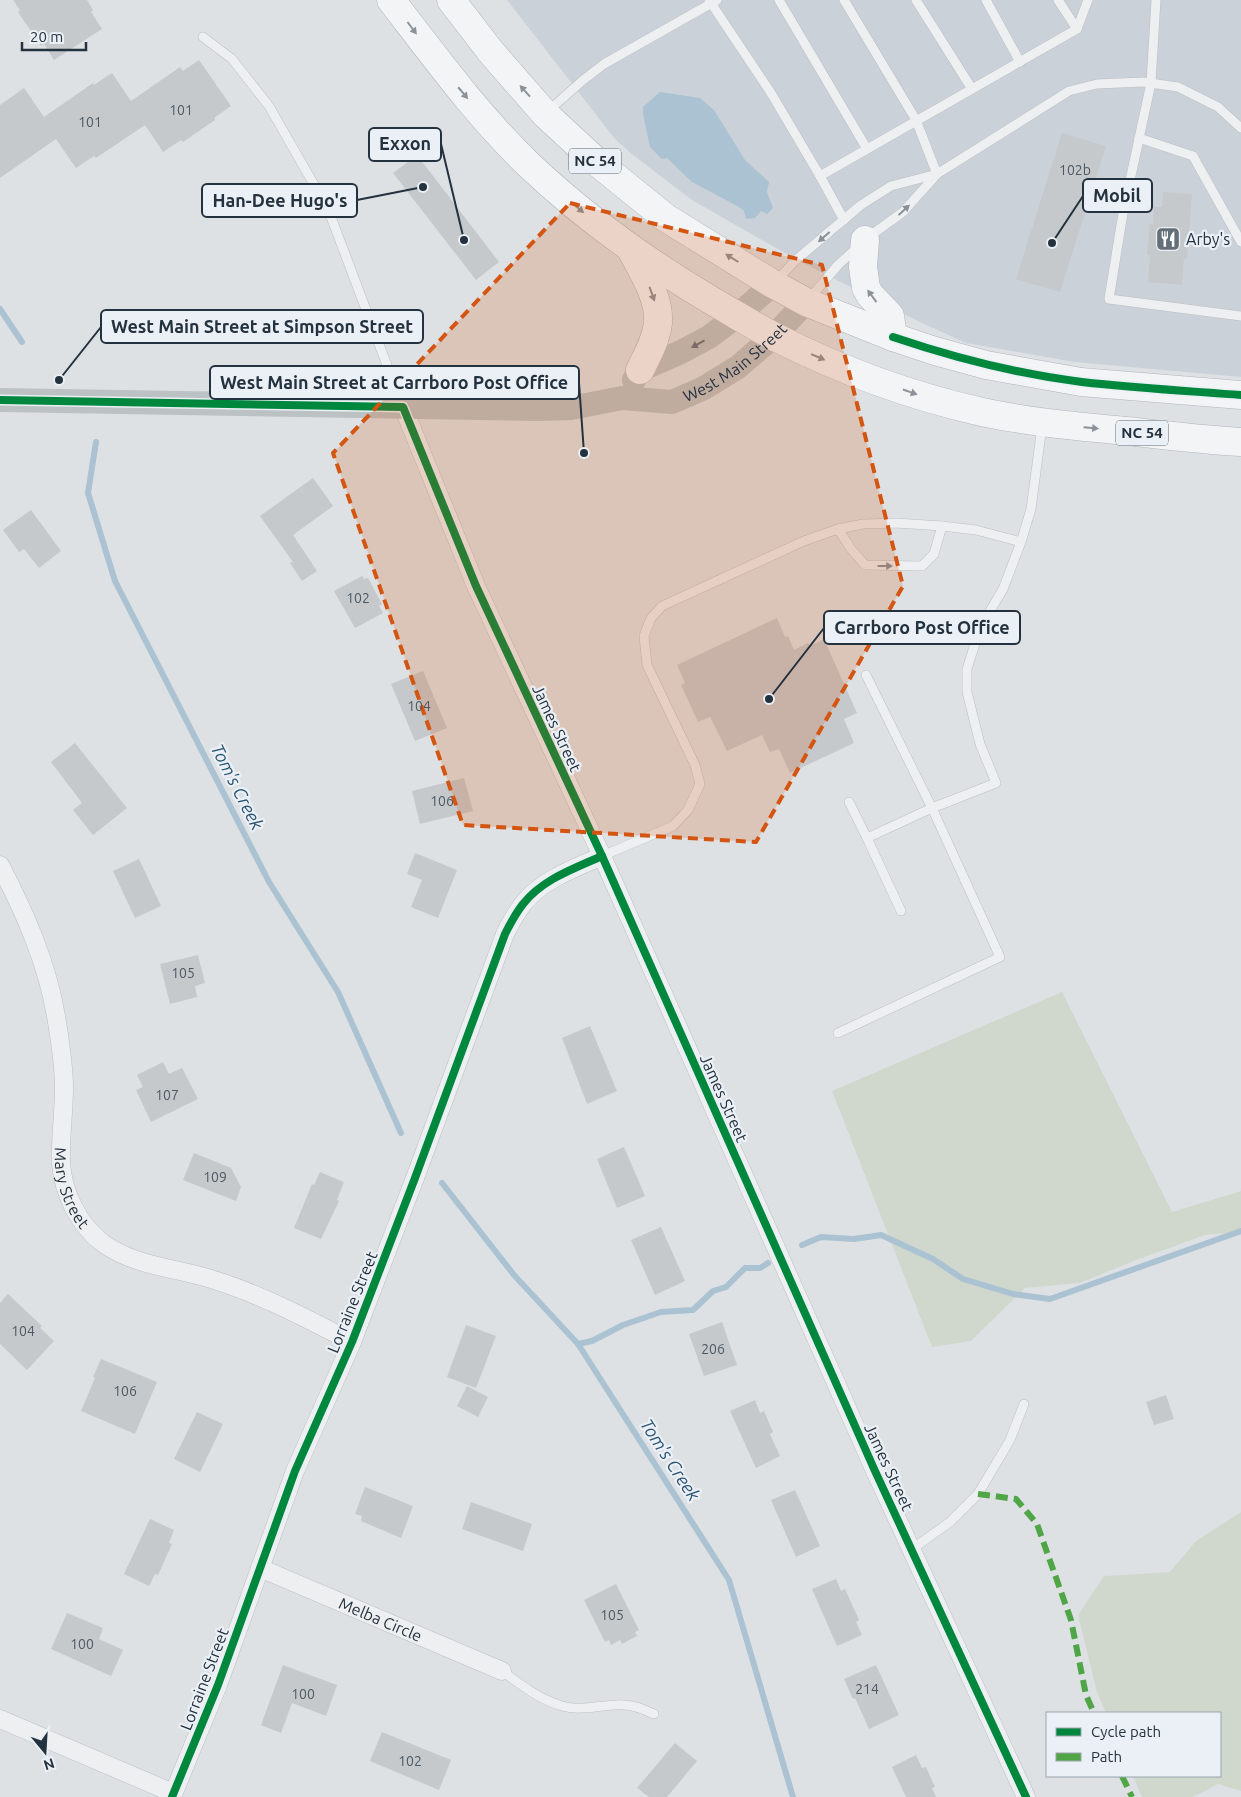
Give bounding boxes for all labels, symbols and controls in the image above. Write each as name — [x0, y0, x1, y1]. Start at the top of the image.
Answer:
scale bar — [22, 20, 86, 52]
one-way arrow — [407, 21, 417, 34]
text: 20 m — [30, 28, 63, 45]
one-way arrow — [519, 85, 531, 97]
one-way arrow — [458, 86, 469, 99]
house number: 101 — [169, 102, 193, 118]
house number: 101 — [78, 114, 102, 130]
callout: Exxon — [369, 128, 441, 161]
text: Exxon — [379, 133, 431, 153]
road number: NC 54 — [569, 148, 621, 174]
house number: 102b — [1059, 162, 1091, 178]
callout: Mobil — [1083, 179, 1152, 212]
callout: Han-Dee Hugo's — [202, 184, 357, 217]
text: Mobil — [1093, 185, 1142, 205]
text: Han-Dee Hugo's — [213, 190, 347, 210]
one-way arrow — [571, 202, 584, 213]
one-way arrow — [897, 204, 909, 216]
restaurant icon: Arby's — [1155, 226, 1181, 252]
place label: Arby's — [1186, 230, 1230, 248]
one-way arrow — [817, 231, 830, 242]
one-way arrow — [725, 254, 738, 263]
one-way arrow — [648, 287, 656, 302]
one-way arrow — [867, 289, 877, 303]
callout: West Main Street at Simpson Street — [101, 310, 423, 343]
text: West Main Street at Simpson Street — [111, 316, 413, 336]
street label: West Main Street — [680, 319, 791, 405]
one-way arrow — [691, 339, 704, 348]
one-way arrow — [811, 353, 826, 361]
callout: West Main Street at Carrboro Post Office — [210, 366, 579, 399]
text: West Main Street at Carrboro Post Office — [220, 372, 568, 392]
one-way arrow — [903, 388, 918, 396]
road number: NC 54 — [1116, 420, 1168, 446]
one-way arrow — [1083, 424, 1099, 432]
one-way arrow — [878, 562, 894, 570]
house number: 102 — [346, 590, 370, 606]
callout: Carrboro Post Office — [824, 611, 1020, 644]
text: Carrboro Post Office — [834, 617, 1010, 637]
street label: James Street — [529, 682, 585, 775]
house number: 104 — [407, 698, 431, 714]
water label: Tom's Creek — [208, 740, 268, 834]
house number: 106 — [430, 793, 454, 809]
house number: 105 — [171, 965, 195, 981]
street label: James Street — [697, 1051, 752, 1145]
house number: 107 — [155, 1087, 179, 1103]
street label: Mary Street — [52, 1147, 93, 1232]
house number: 109 — [203, 1169, 227, 1185]
street label: Lorraine Street — [323, 1248, 381, 1355]
house number: 104 — [11, 1323, 35, 1339]
house number: 206 — [701, 1341, 725, 1357]
house number: 106 — [113, 1383, 137, 1399]
water label: Tom's Creek — [637, 1415, 705, 1505]
street label: James Street — [861, 1421, 917, 1514]
street label: Melba Circle — [336, 1594, 425, 1645]
house number: 105 — [600, 1607, 624, 1623]
street label: Lorraine Street — [176, 1625, 232, 1733]
house number: 100 — [70, 1636, 94, 1652]
house number: 214 — [855, 1681, 879, 1697]
house number: 100 — [291, 1686, 315, 1702]
legend — [1046, 1712, 1221, 1777]
text: Cycle path — [1091, 1723, 1161, 1740]
north arrow — [20, 1727, 70, 1777]
text: Path — [1091, 1748, 1122, 1765]
house number: 102 — [398, 1753, 422, 1769]
text: N — [42, 1755, 56, 1774]

